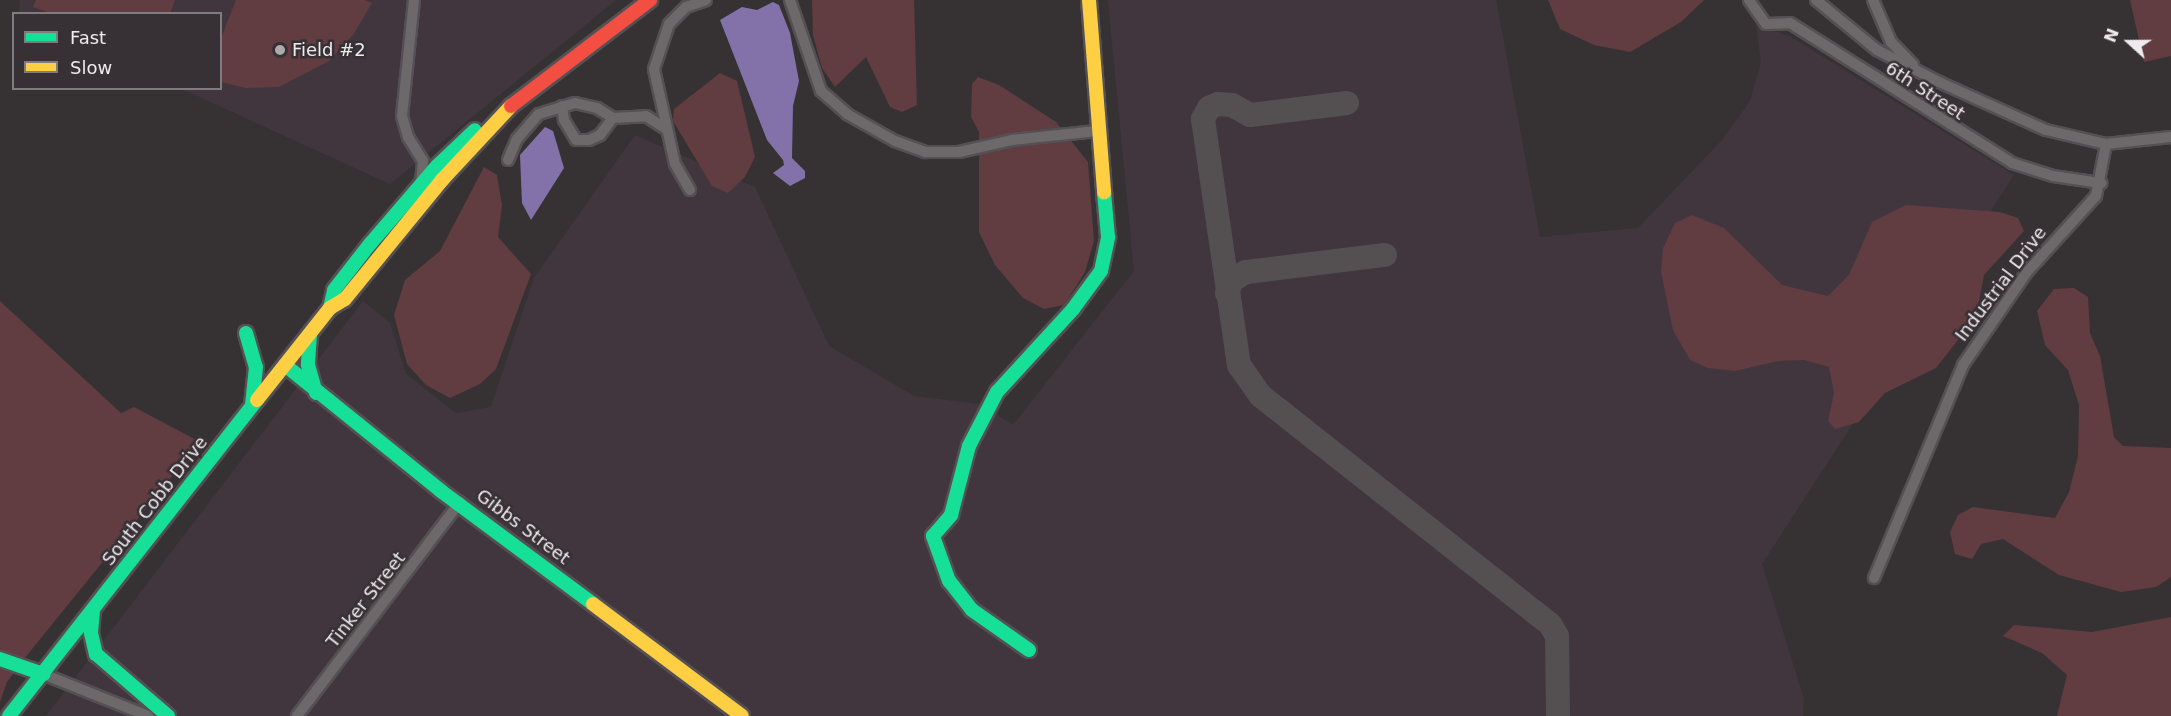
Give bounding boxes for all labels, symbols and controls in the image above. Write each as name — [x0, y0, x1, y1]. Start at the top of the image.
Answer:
legend — [12, 12, 222, 90]
north arrow — [2099, 12, 2159, 72]
text: N — [2100, 26, 2123, 45]
text: Fast — [70, 27, 106, 48]
place label: Field #2 — [292, 39, 366, 61]
marker: Field #2 — [273, 43, 287, 57]
text: Slow — [70, 57, 112, 78]
street label: 6th Street — [1881, 57, 1969, 125]
street label: Industrial Drive — [1951, 222, 2051, 346]
street label: South Cobb Drive — [98, 432, 212, 570]
street label: Gibbs Street — [472, 485, 574, 569]
street label: Tinker Street — [322, 548, 410, 652]

